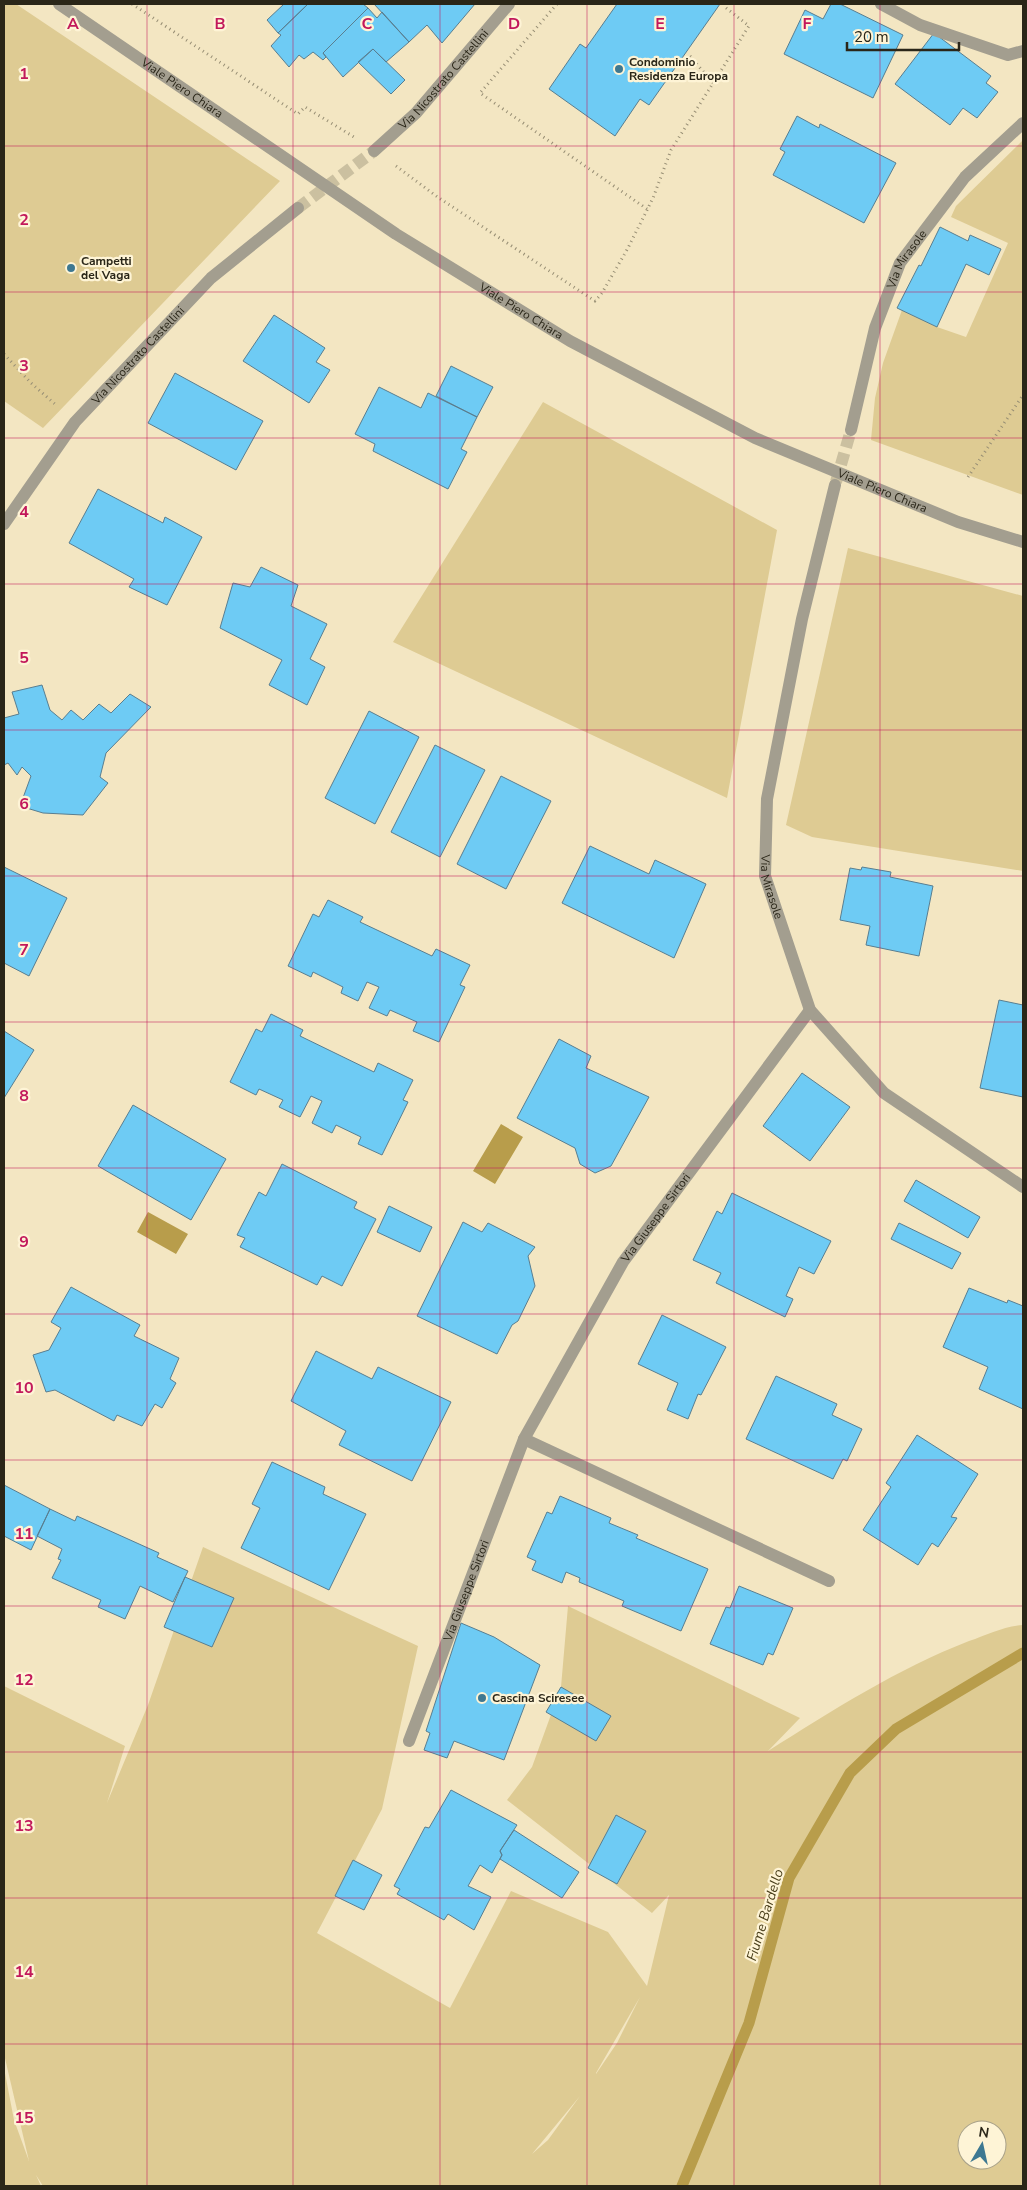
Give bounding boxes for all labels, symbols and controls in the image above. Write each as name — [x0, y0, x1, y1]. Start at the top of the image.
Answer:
text: A — [67, 13, 79, 35]
text: B — [214, 13, 226, 35]
text: C — [362, 13, 373, 35]
text: D — [508, 13, 520, 35]
text: E — [655, 13, 665, 35]
text: F — [803, 13, 812, 35]
scale bar — [847, 20, 960, 52]
street label: Via Nicostrato Castellini — [394, 26, 492, 134]
text: 20 m — [854, 27, 889, 47]
street label: Viale Piero Chiara — [137, 54, 226, 122]
place label: Condominio Residenza Europa — [629, 54, 728, 84]
text: 1 — [19, 63, 29, 85]
marker: Condominio Residenza Europa — [613, 63, 625, 75]
text: 2 — [19, 209, 29, 231]
street label: Via Mirasole — [883, 226, 930, 292]
place label: Campetti del Vaga — [81, 253, 132, 283]
marker: Campetti del Vaga — [65, 262, 77, 274]
street label: Viale Piero Chiara — [475, 279, 566, 343]
street label: Via Nicostrato Castellini — [87, 303, 188, 408]
text: 3 — [19, 355, 29, 377]
street label: Viale Piero Chiara — [834, 465, 930, 516]
text: 4 — [19, 501, 29, 523]
text: 5 — [19, 647, 29, 669]
text: 6 — [19, 793, 29, 815]
street label: Via Mirasole — [757, 853, 787, 921]
text: 7 — [19, 939, 29, 961]
text: 8 — [19, 1085, 29, 1107]
street label: Via Giuseppe Sirtori — [617, 1170, 694, 1266]
text: 9 — [19, 1231, 29, 1253]
text: 10 — [14, 1377, 34, 1399]
text: 11 — [14, 1523, 34, 1545]
street label: Via Giuseppe Sirtori — [439, 1538, 493, 1644]
text: 12 — [14, 1669, 34, 1691]
place label: Cascina Sciresee — [492, 1690, 585, 1706]
marker: Cascina Sciresee — [476, 1692, 488, 1704]
text: 13 — [14, 1815, 34, 1837]
water label: Fiume Bardello — [742, 1866, 788, 1963]
text: 14 — [14, 1961, 34, 1983]
text: 15 — [14, 2107, 34, 2129]
north arrow — [957, 2120, 1007, 2170]
text: N — [977, 2122, 991, 2143]

